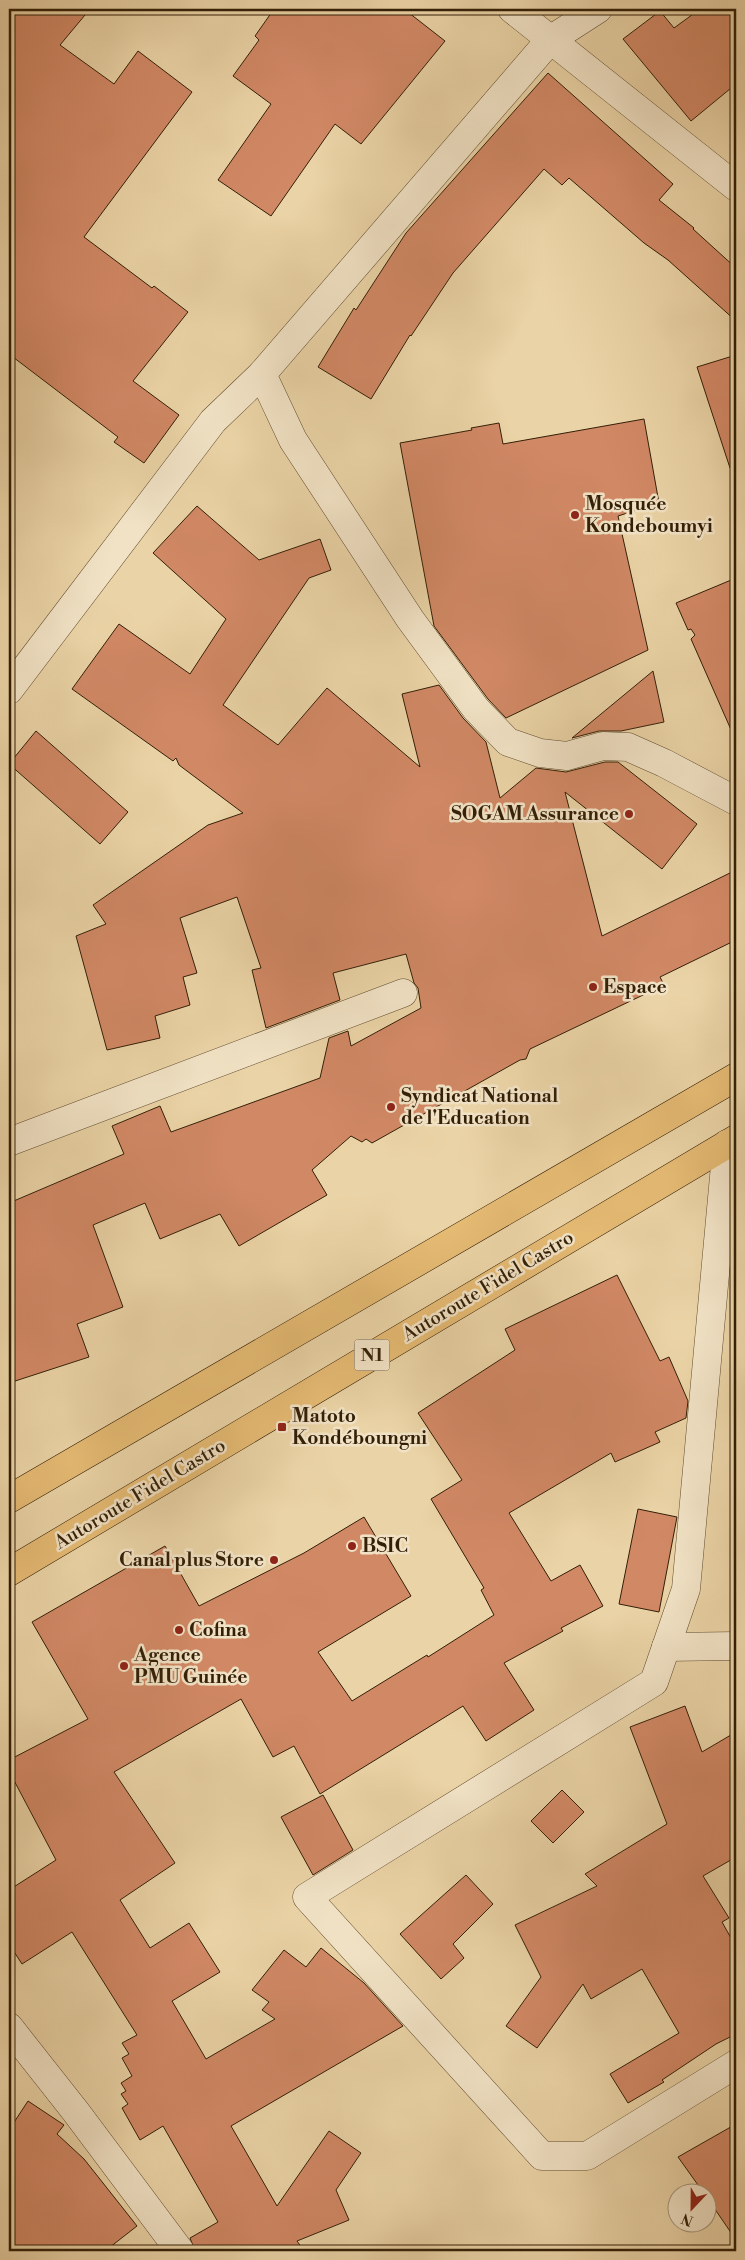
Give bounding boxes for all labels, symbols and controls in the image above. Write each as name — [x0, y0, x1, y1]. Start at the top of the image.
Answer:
place label: Mosquée Kondeboumyi — [585, 492, 713, 538]
marker: Mosquée Kondeboumyi — [569, 509, 581, 521]
place label: SOGAM Assurance — [451, 802, 619, 826]
marker: SOGAM Assurance — [623, 808, 635, 820]
place label: Espace — [603, 975, 667, 999]
marker: Espace — [587, 981, 599, 993]
place label: Syndicat National de l'Education — [401, 1084, 558, 1130]
marker: Syndicat National de l'Education — [385, 1101, 397, 1113]
street label: Autoroute Fidel Castro — [397, 1225, 578, 1347]
road number: N1 — [354, 1340, 390, 1370]
place label: Matoto Kondéboungni — [292, 1404, 427, 1450]
marker: Matoto Kondéboungni — [276, 1421, 288, 1433]
street label: Autoroute Fidel Castro — [49, 1433, 230, 1555]
place label: BSIC — [362, 1534, 408, 1558]
marker: BSIC — [346, 1540, 358, 1552]
place label: Canal plus Store — [119, 1548, 264, 1572]
marker: Canal plus Store — [268, 1554, 280, 1566]
place label: Cofina — [189, 1618, 248, 1642]
marker: Cofina — [173, 1624, 185, 1636]
place label: Agence PMU Guinée — [133, 1643, 247, 1689]
marker: Agence PMU Guinée — [118, 1660, 130, 1672]
north arrow — [668, 2182, 718, 2232]
text: N — [679, 2209, 696, 2230]

